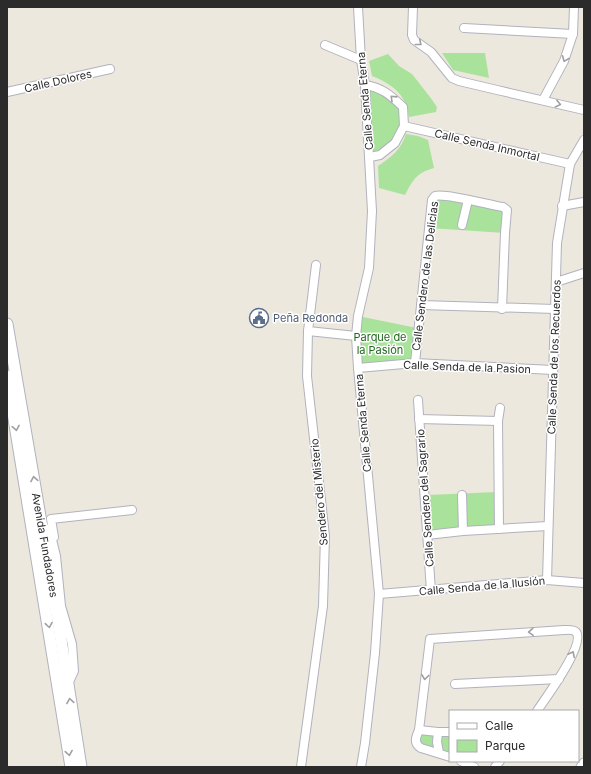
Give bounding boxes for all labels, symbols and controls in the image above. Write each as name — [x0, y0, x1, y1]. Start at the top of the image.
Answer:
one-way arrow — [415, 38, 422, 45]
street label: Calle Senda Eterna — [354, 51, 376, 151]
one-way arrow — [561, 55, 569, 62]
street label: Calle Dolores — [23, 66, 93, 96]
one-way arrow — [390, 95, 398, 102]
one-way arrow — [555, 100, 561, 108]
street label: Calle Senda Inmortal — [433, 126, 541, 164]
street label: Calle Sendero de las Delicias — [409, 200, 441, 352]
street label: Calle Senda de los Recuerdos — [544, 279, 564, 435]
public building icon: Peña Redonda — [248, 307, 270, 329]
place label: Peña Redonda — [273, 311, 348, 325]
park label: Parque de la Pasión — [353, 330, 407, 357]
street label: Calle Senda de la Pasion — [403, 358, 531, 376]
street label: Calle Senda Eterna — [352, 373, 374, 473]
one-way arrow — [11, 425, 20, 432]
street label: Calle Sendero del Sagrario — [413, 428, 437, 568]
street label: Sendero del Misterio — [307, 437, 331, 546]
one-way arrow — [30, 476, 38, 482]
street label: Avenida Fundadores — [29, 492, 61, 599]
street label: Calle Senda de la Ilusión — [418, 573, 546, 599]
one-way arrow — [44, 622, 52, 628]
one-way arrow — [528, 627, 534, 636]
one-way arrow — [568, 651, 575, 658]
one-way arrow — [421, 674, 430, 680]
one-way arrow — [66, 698, 75, 704]
legend — [449, 710, 579, 762]
text: Calle — [485, 718, 513, 733]
text: Parque — [485, 738, 525, 753]
one-way arrow — [64, 750, 73, 756]

